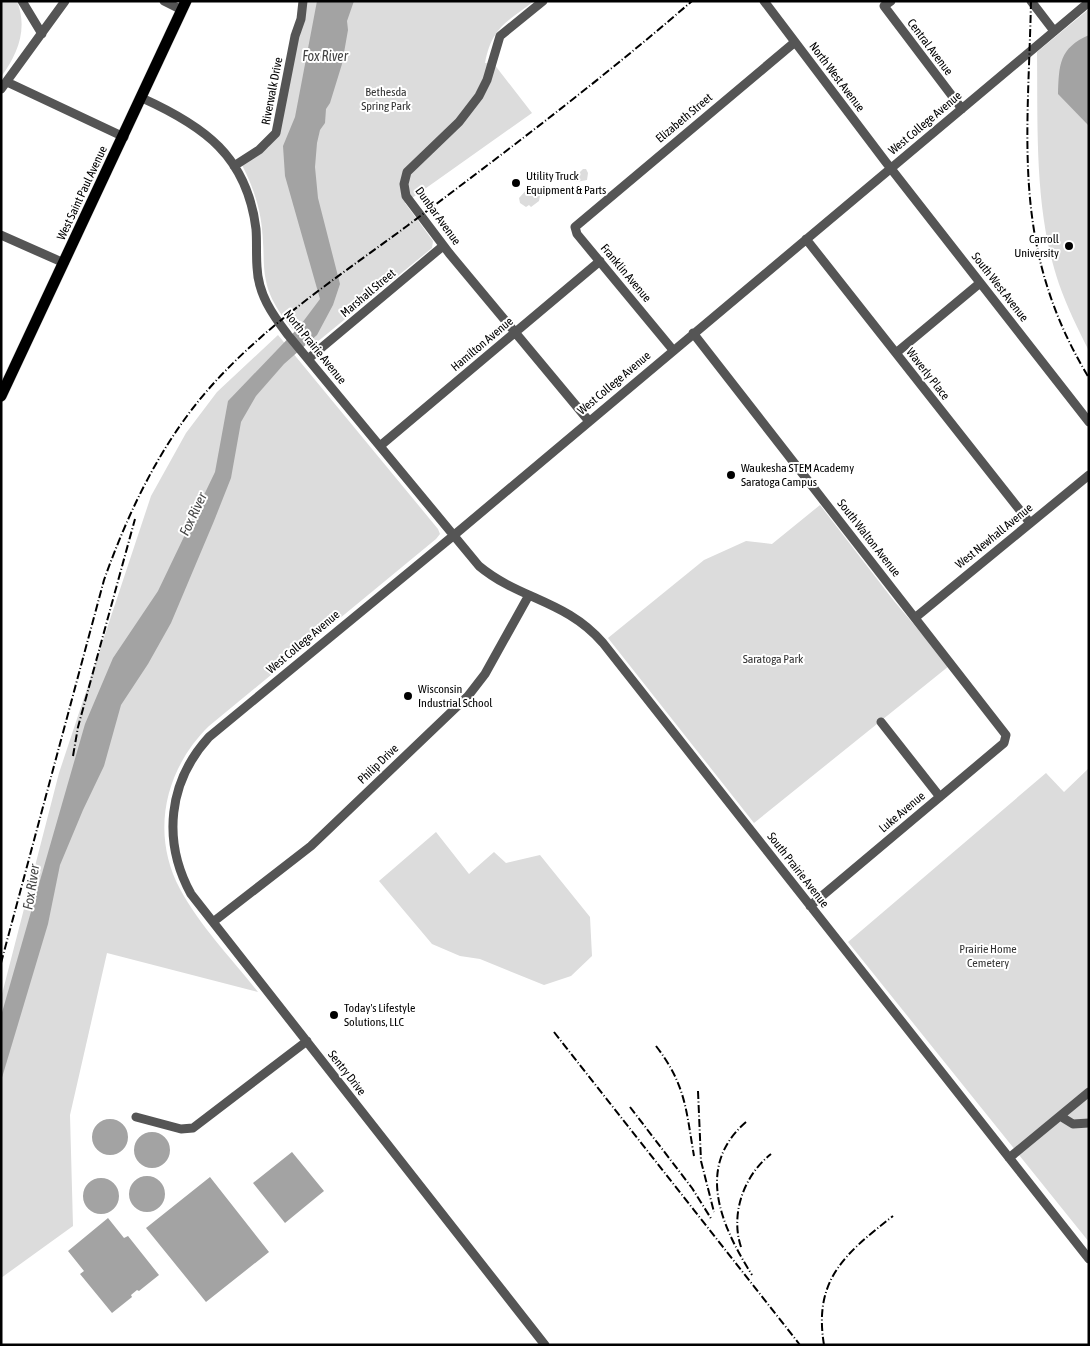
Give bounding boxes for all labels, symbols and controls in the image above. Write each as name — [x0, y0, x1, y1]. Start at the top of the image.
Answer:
street label: Central Avenue — [904, 16, 956, 78]
street label: North West Avenue — [806, 39, 868, 115]
water label: Fox River — [302, 48, 349, 64]
street label: Riverwalk Drive — [259, 56, 285, 126]
park label: Bethesda Spring Park — [361, 85, 412, 113]
street label: West College Avenue — [886, 88, 964, 158]
street label: Elizabeth Street — [653, 90, 715, 146]
street label: West Saint Paul Avenue — [54, 144, 110, 242]
place label: Utility Truck Equipment & Parts — [526, 169, 606, 197]
marker: Utility Truck Equipment & Parts — [510, 177, 522, 189]
street label: Dunbar Avenue — [412, 184, 464, 248]
place label: Carroll University — [1014, 232, 1060, 260]
marker: Carroll University — [1063, 240, 1075, 252]
street label: Franklin Avenue — [598, 241, 654, 305]
street label: South West Avenue — [969, 250, 1031, 324]
street label: Marshall Street — [338, 266, 399, 320]
street label: North Prairie Avenue — [281, 307, 349, 387]
street label: Hamilton Avenue — [448, 314, 516, 374]
street label: Waverly Place — [903, 345, 953, 403]
street label: West College Avenue — [575, 348, 653, 418]
place label: Waukesha STEM Academy Saratoga Campus — [741, 461, 854, 489]
marker: Waukesha STEM Academy Saratoga Campus — [725, 469, 737, 481]
water label: Fox River — [176, 489, 210, 538]
street label: South Walton Avenue — [834, 497, 904, 579]
street label: West Newhall Avenue — [953, 501, 1035, 571]
street label: West College Avenue — [264, 607, 342, 677]
park label: Saratoga Park — [743, 652, 804, 666]
place label: Wisconsin Industrial School — [418, 682, 493, 710]
marker: Wisconsin Industrial School — [402, 690, 414, 702]
street label: Philip Drive — [355, 741, 401, 787]
street label: Luke Avenue — [876, 789, 928, 835]
street label: South Prairie Avenue — [764, 830, 832, 910]
water label: Fox River — [20, 862, 43, 911]
park label: Prairie Home Cemetery — [959, 942, 1017, 970]
place label: Today's Lifestyle Solutions, LLC — [344, 1001, 416, 1029]
marker: Today's Lifestyle Solutions, LLC — [328, 1009, 340, 1021]
street label: Sentry Drive — [325, 1048, 369, 1098]

